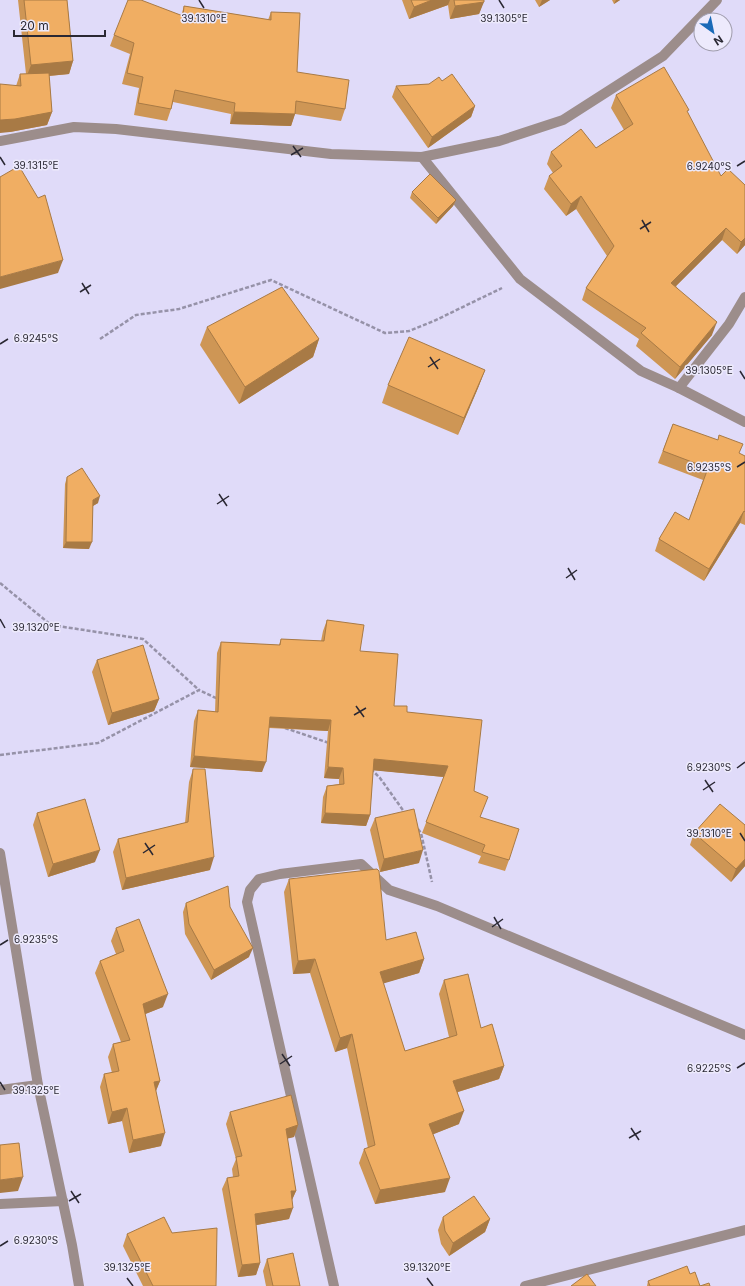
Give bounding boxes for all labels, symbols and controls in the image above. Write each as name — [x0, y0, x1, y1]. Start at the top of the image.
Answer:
scale bar — [14, 12, 105, 38]
text: 39.1310°E — [181, 12, 227, 24]
text: 39.1305°E — [480, 12, 528, 24]
north arrow — [693, 12, 733, 52]
text: 20 m — [20, 18, 49, 33]
text: N — [711, 32, 726, 49]
text: 39.1315°E — [13, 159, 59, 171]
text: 6.9240°S — [687, 160, 731, 172]
text: 6.9245°S — [14, 332, 58, 344]
text: 39.1305°E — [685, 364, 733, 376]
text: 6.9235°S — [687, 461, 731, 473]
text: 39.1320°E — [12, 621, 60, 633]
text: 6.9230°S — [687, 761, 731, 773]
text: 39.1310°E — [686, 827, 732, 839]
text: 6.9235°S — [14, 933, 58, 945]
text: 6.9225°S — [687, 1062, 731, 1074]
text: 39.1325°E — [12, 1084, 60, 1096]
text: 6.9230°S — [14, 1234, 58, 1246]
text: 39.1325°E — [103, 1261, 151, 1273]
text: 39.1320°E — [403, 1261, 451, 1273]

